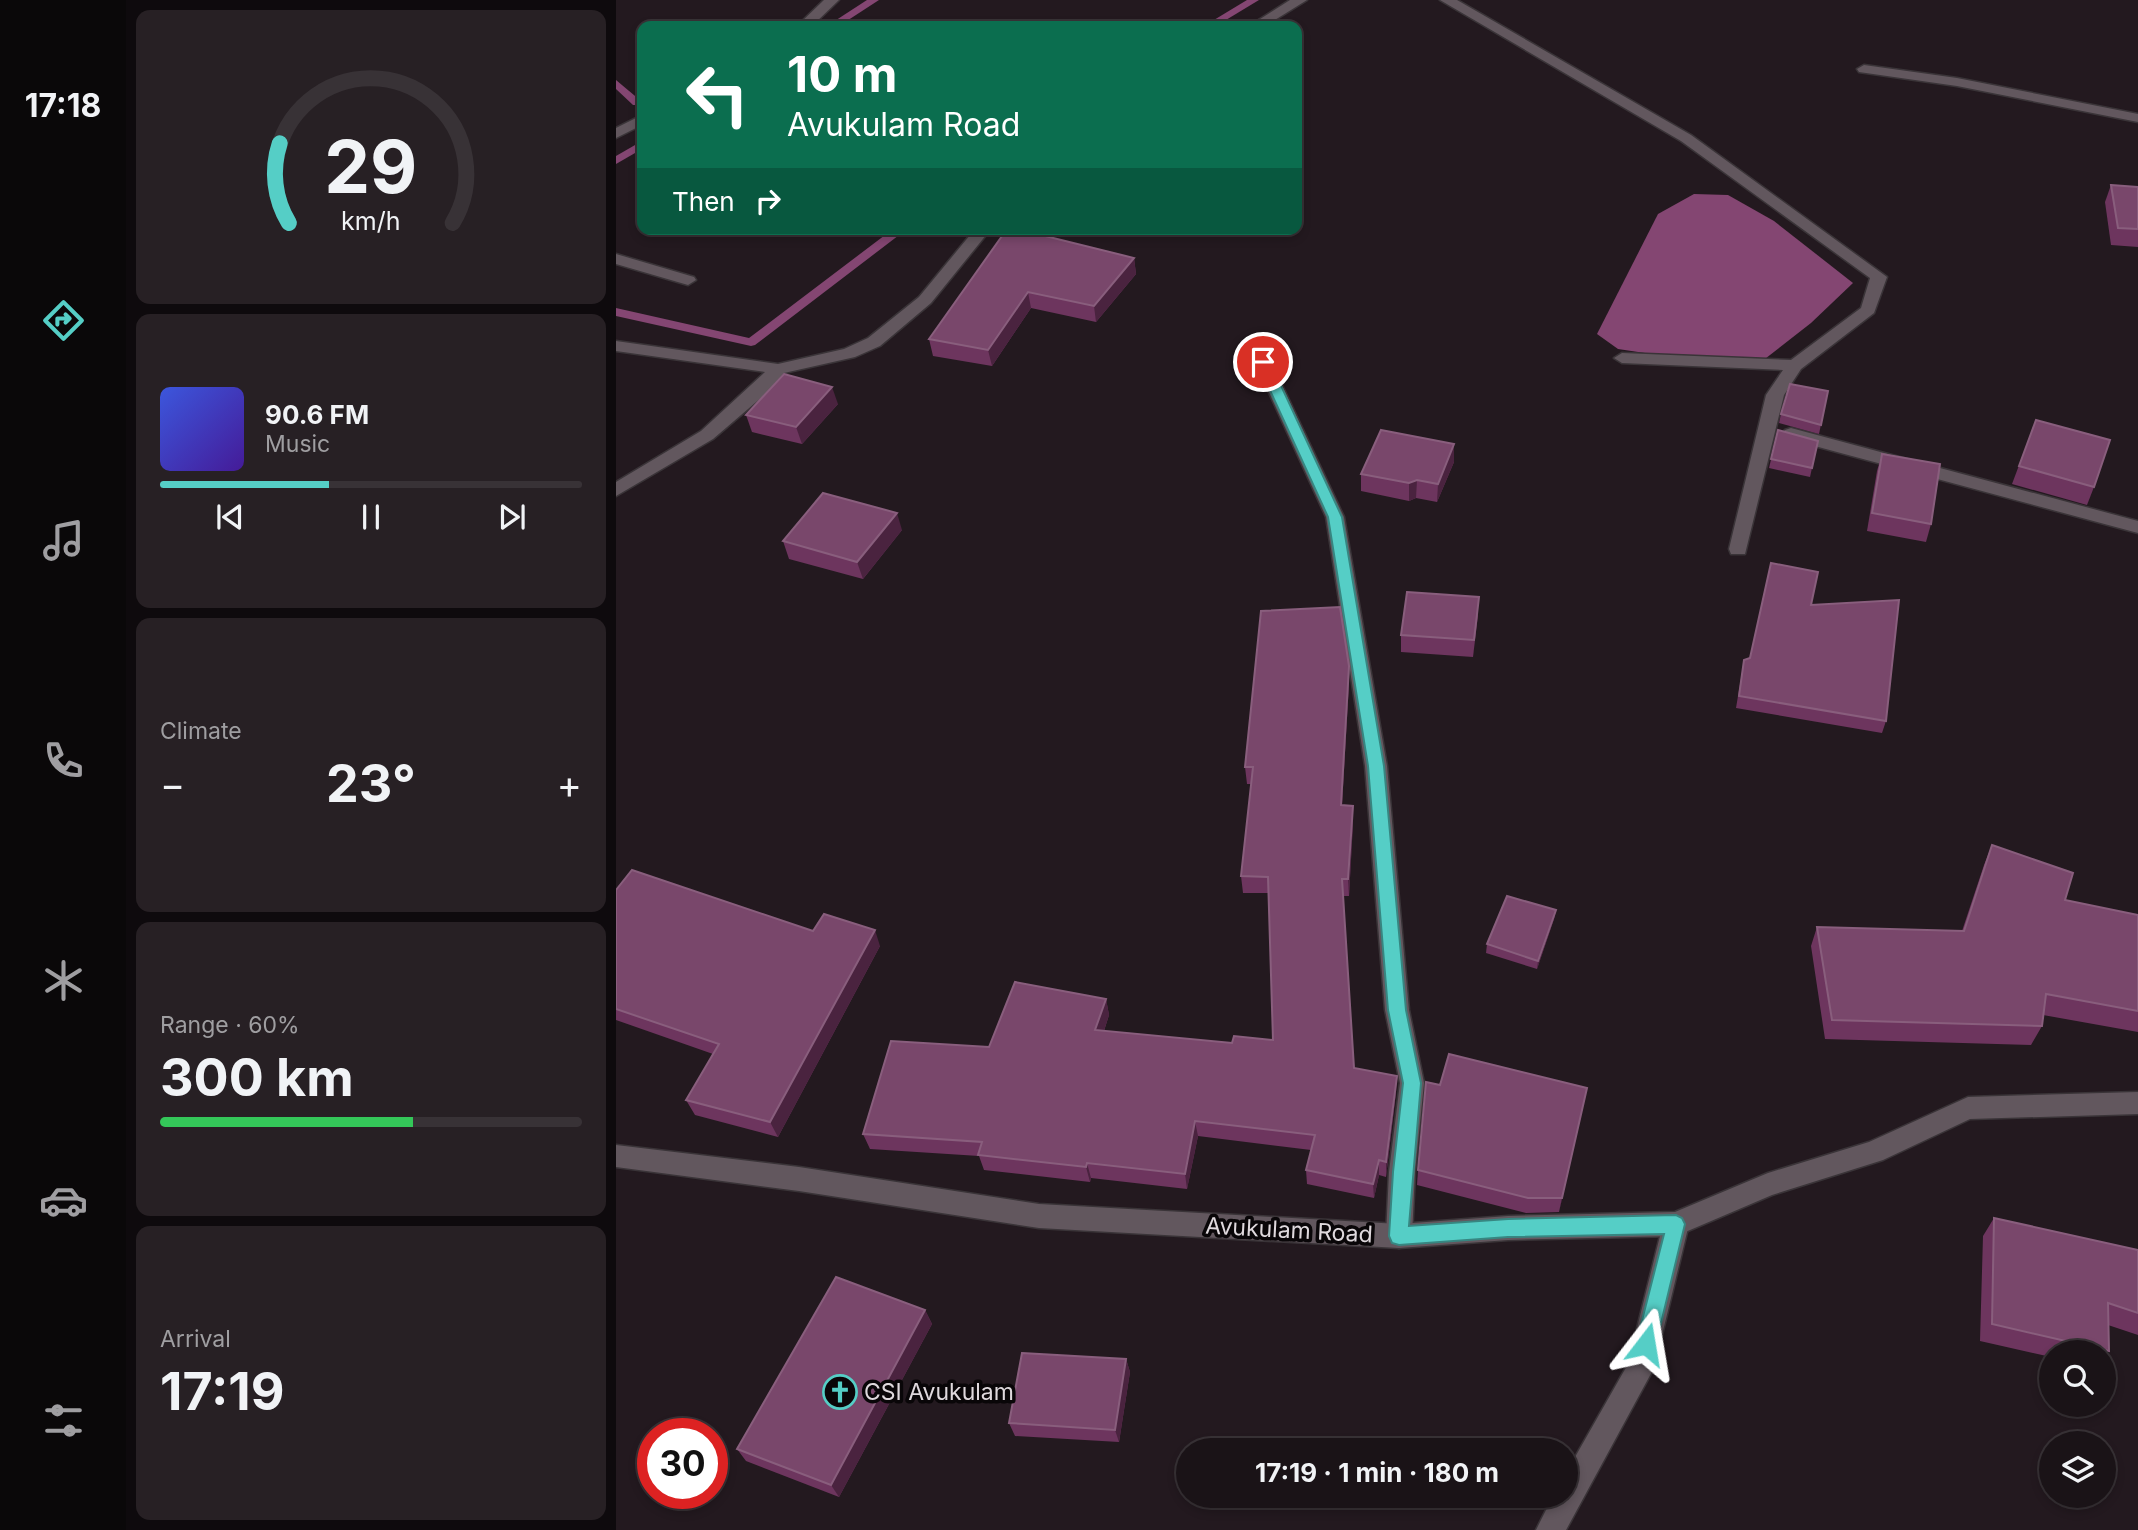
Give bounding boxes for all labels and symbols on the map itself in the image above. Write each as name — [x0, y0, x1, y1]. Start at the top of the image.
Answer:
pin — [1233, 332, 1293, 392]
street label: Avukulam Road — [1205, 1212, 1373, 1248]
position arrow — [1609, 1307, 1683, 1381]
church icon: CSI Avukulam — [821, 1373, 859, 1411]
place label: CSI Avukulam — [864, 1378, 1014, 1406]
speed limit sign: 30 — [637, 1418, 728, 1509]

